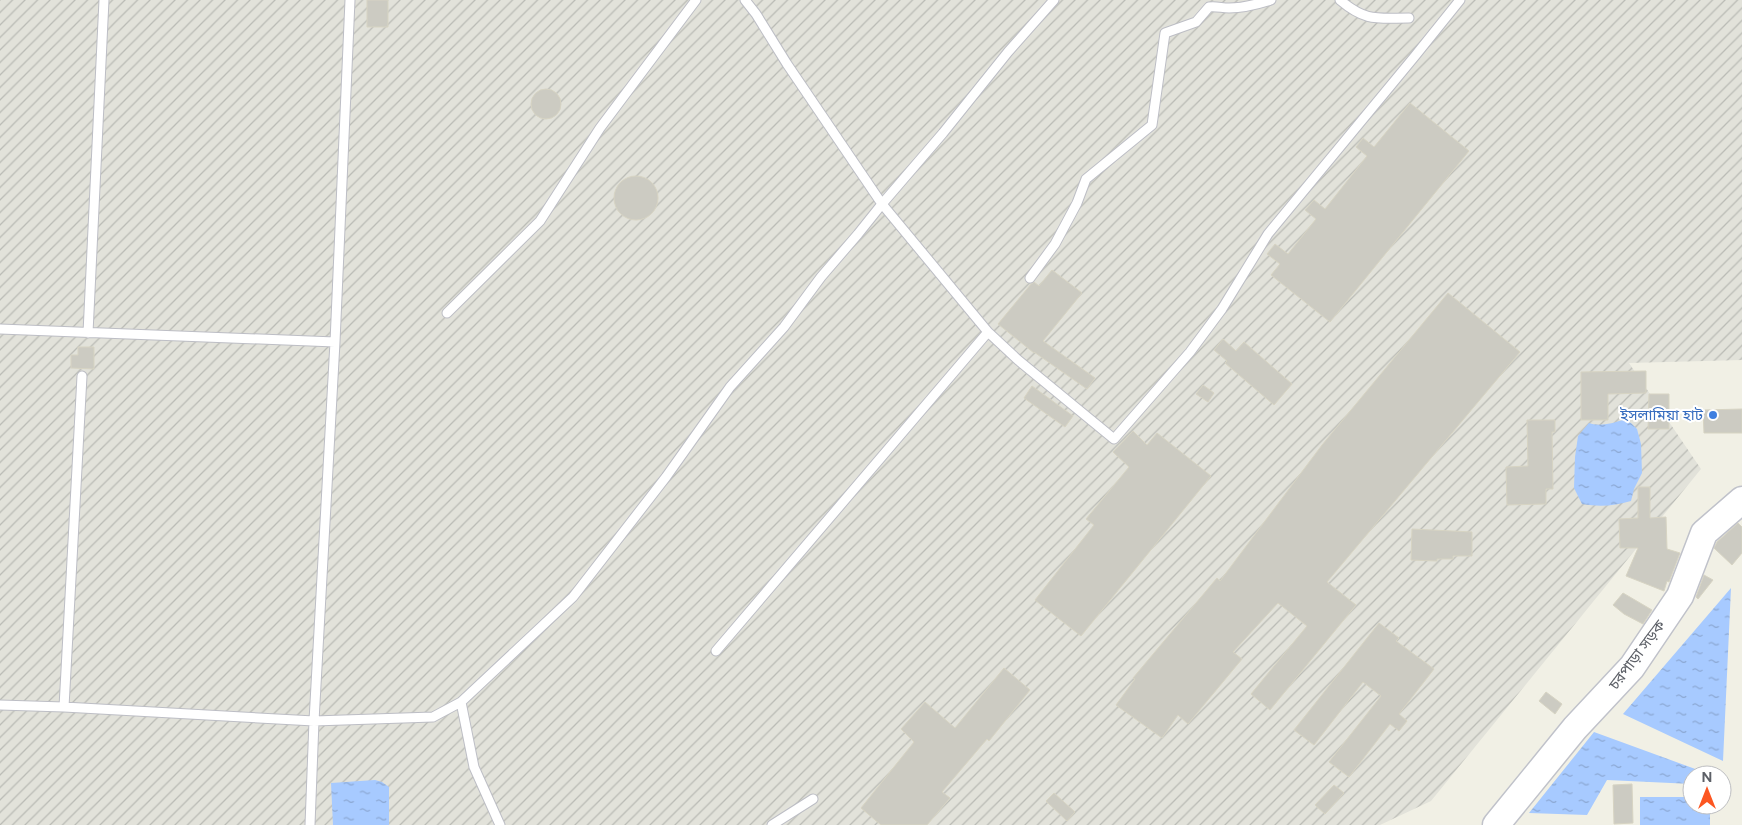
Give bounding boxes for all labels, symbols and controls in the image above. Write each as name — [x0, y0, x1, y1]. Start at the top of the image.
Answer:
place label: ইসলামিয়া হাট — [1619, 406, 1704, 424]
marker: ইসলামিয়া হাট — [1707, 409, 1719, 421]
street label: চরপাড়া সড়ক — [1604, 616, 1669, 694]
north arrow — [1682, 765, 1732, 815]
text: N — [1702, 769, 1712, 786]

